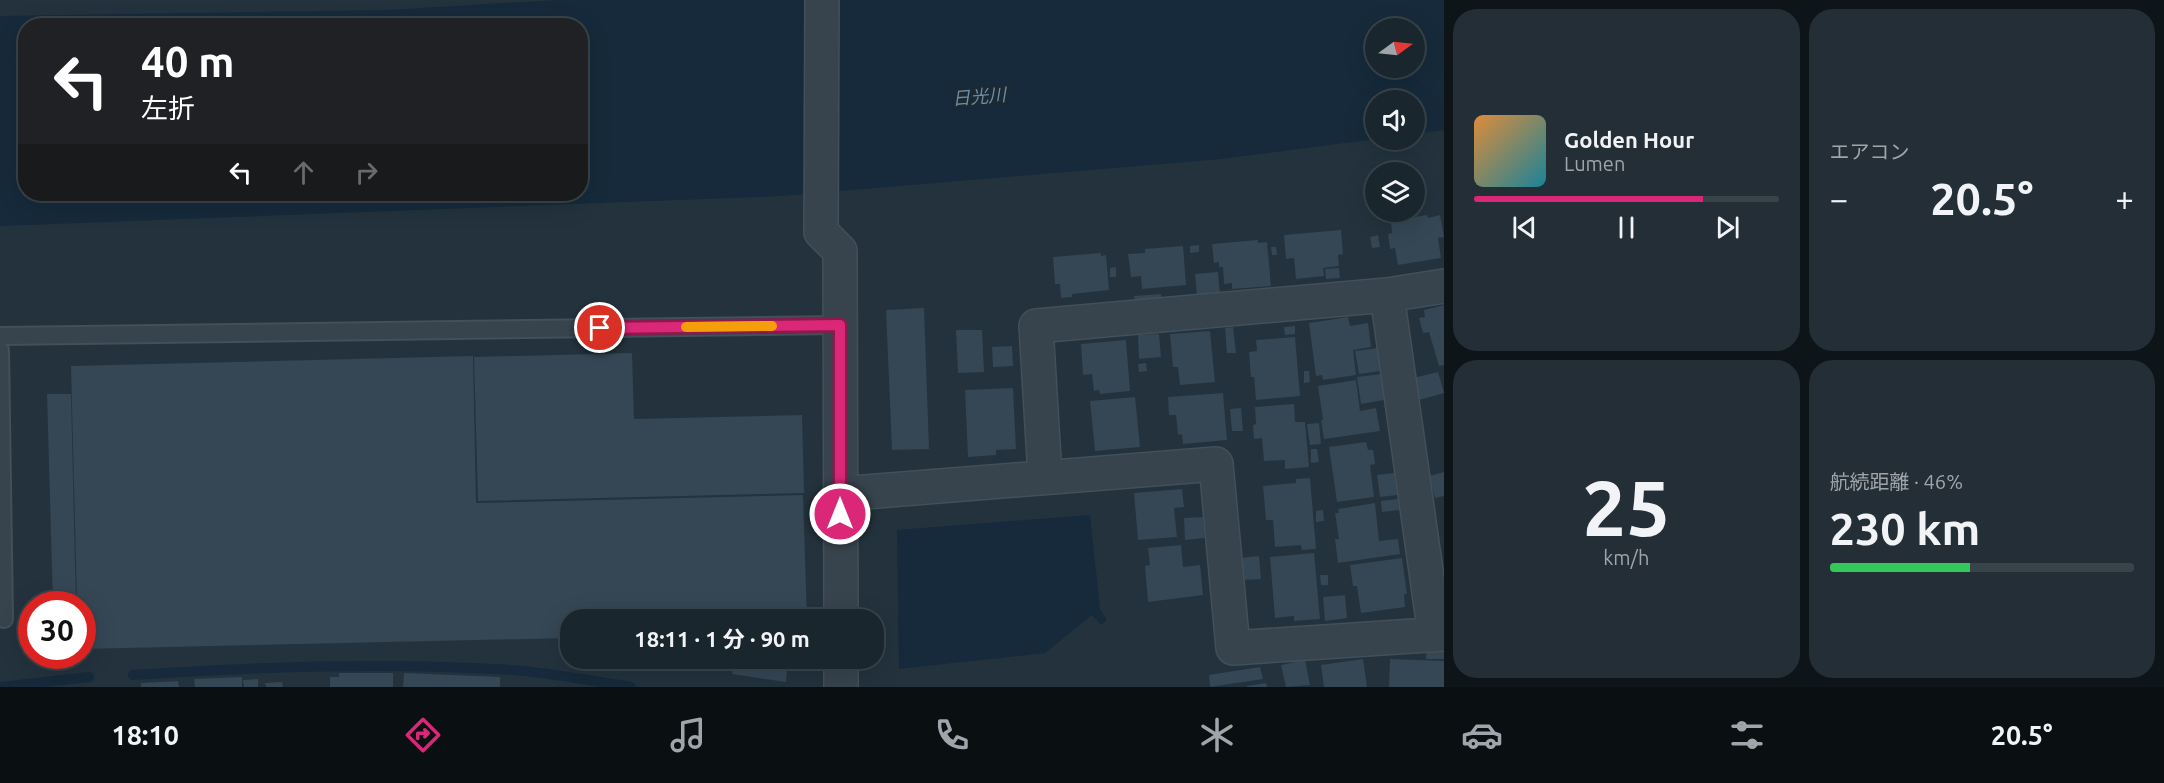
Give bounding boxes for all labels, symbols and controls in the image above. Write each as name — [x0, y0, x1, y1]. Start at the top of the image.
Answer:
north arrow — [1365, 18, 1425, 78]
map controls — [1365, 18, 1425, 222]
text: 40 m — [141, 38, 235, 85]
icon: left — [42, 42, 120, 120]
water label: 日光川 — [951, 84, 1009, 108]
button: sound — [1365, 90, 1425, 150]
text: 左折 — [141, 93, 195, 123]
text: Golden Hour — [1564, 127, 1694, 152]
text: エアコン — [1830, 140, 1910, 163]
text: Lumen — [1564, 152, 1625, 175]
icon: left — [224, 156, 257, 189]
icon: ahead — [287, 156, 320, 189]
icon: right — [350, 156, 383, 189]
button: layers — [1365, 162, 1425, 222]
text: 20.5° — [1930, 173, 2033, 224]
text: − — [1830, 180, 1848, 217]
text: + — [2115, 180, 2134, 217]
icon: previous — [1508, 211, 1541, 244]
icon: pause — [1610, 211, 1643, 244]
icon: next — [1711, 211, 1744, 244]
pin — [574, 302, 625, 353]
icon: arrive — [583, 311, 616, 344]
text: 25 — [1582, 463, 1670, 551]
text: 航続距離 · 46% — [1830, 470, 1963, 493]
position arrow — [808, 482, 872, 546]
text: 230 km — [1830, 503, 1980, 554]
text: km/h — [1603, 546, 1649, 569]
speed limit sign: 30 — [18, 591, 96, 669]
text: 18:11 · 1 分 · 90 m — [634, 626, 810, 651]
icon: directions — [402, 714, 444, 756]
icon: music — [667, 714, 709, 756]
icon: phone — [931, 714, 973, 756]
icon: climate — [1196, 714, 1238, 756]
icon: car — [1461, 714, 1503, 756]
icon: filters — [1726, 714, 1768, 756]
text: 18:10 — [111, 720, 179, 750]
text: 20.5° — [1991, 720, 2053, 750]

